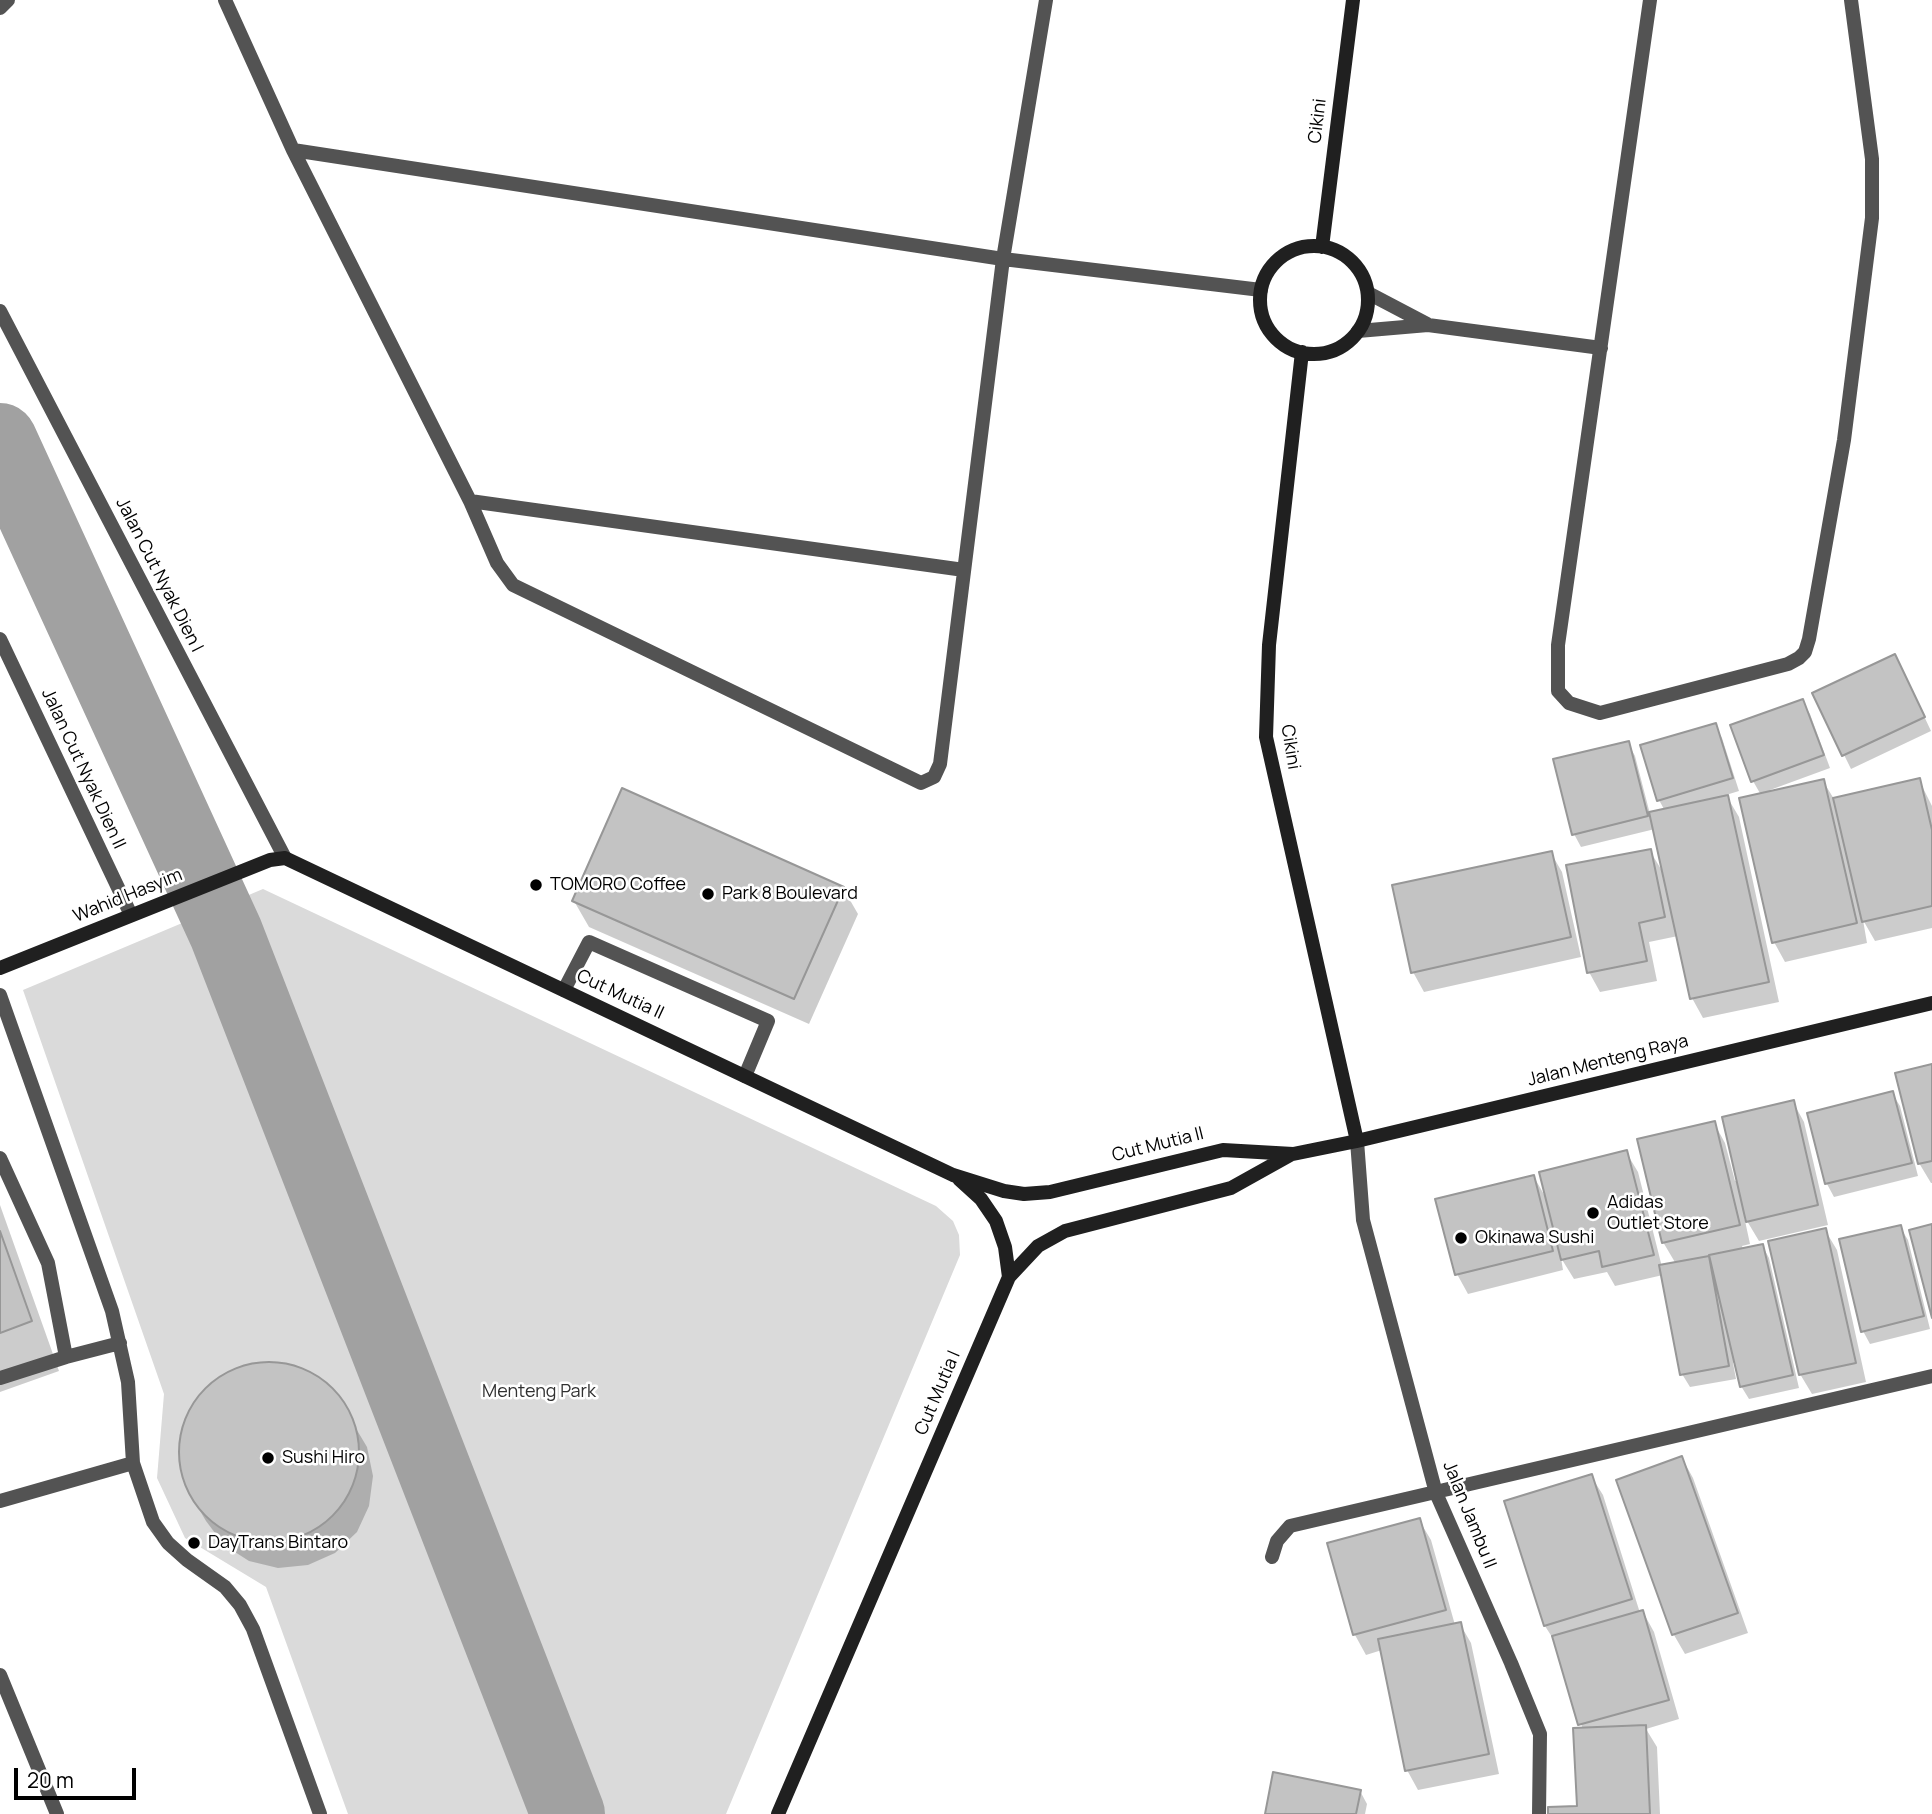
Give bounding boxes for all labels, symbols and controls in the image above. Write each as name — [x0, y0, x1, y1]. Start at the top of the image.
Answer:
street label: Cikini — [1305, 97, 1331, 145]
street label: Jalan Cut Nyak Dien I — [111, 494, 207, 656]
street label: Jalan Cut Nyak Dien II — [36, 685, 130, 853]
street label: Cikini — [1276, 723, 1304, 771]
street label: Wahid Hasyim — [70, 864, 186, 928]
place label: TOMORO Coffee — [550, 874, 686, 896]
marker: TOMORO Coffee — [528, 877, 544, 893]
place label: Park 8 Boulevard — [722, 883, 858, 905]
marker: Park 8 Boulevard — [700, 886, 716, 902]
street label: Cut Mutia II — [573, 965, 667, 1025]
street label: Jalan Menteng Raya — [1525, 1031, 1691, 1091]
street label: Cut Mutia II — [1110, 1123, 1206, 1167]
place label: Adidas Outlet Store — [1607, 1192, 1709, 1234]
marker: Adidas Outlet Store — [1585, 1205, 1601, 1221]
place label: Okinawa Sushi — [1475, 1227, 1594, 1249]
marker: Okinawa Sushi — [1453, 1230, 1469, 1246]
street label: Cut Mutia I — [911, 1348, 965, 1438]
park label: Menteng Park — [482, 1381, 596, 1403]
place label: Sushi Hiro — [282, 1447, 365, 1469]
marker: Sushi Hiro — [260, 1450, 276, 1466]
street label: Jalan Jambu II — [1438, 1458, 1500, 1572]
place label: DayTrans Bintaro — [208, 1532, 348, 1554]
marker: DayTrans Bintaro — [186, 1535, 202, 1551]
scale bar — [18, 1755, 140, 1799]
text: 20 m — [27, 1766, 74, 1794]

